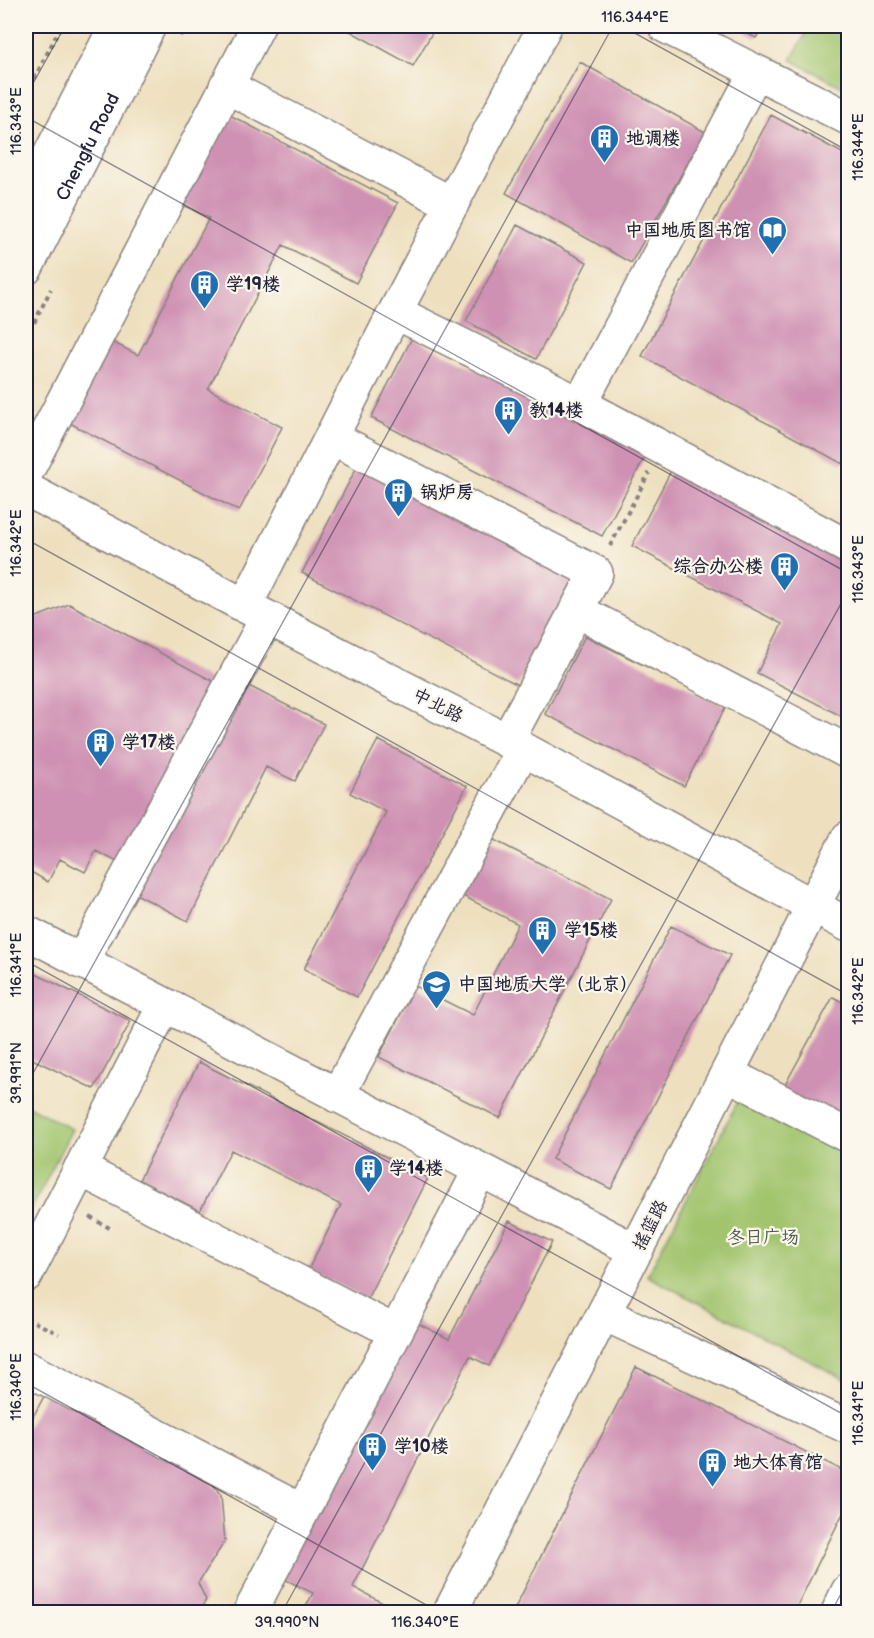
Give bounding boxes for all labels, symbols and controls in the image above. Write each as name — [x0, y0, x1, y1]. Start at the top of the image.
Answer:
text: 116.344°E — [601, 8, 669, 27]
text: 116.343°E — [7, 87, 26, 155]
street label: Chengfu Road — [52, 90, 124, 204]
text: 116.344°E — [849, 113, 868, 181]
building icon: 地调楼 — [589, 122, 621, 164]
place label: 地调楼 — [626, 128, 680, 149]
library icon: 中国地质图书馆 — [756, 214, 788, 256]
place label: 中国地质图书馆 — [625, 220, 751, 241]
building icon: 学19楼 — [189, 268, 221, 310]
place label: 学19楼 — [226, 274, 280, 295]
building icon: 教14楼 — [492, 394, 524, 436]
place label: 教14楼 — [529, 400, 583, 421]
building icon: 锅炉房 — [383, 476, 415, 518]
place label: 锅炉房 — [420, 482, 474, 503]
text: 116.342°E — [7, 509, 26, 577]
text: 116.343°E — [849, 535, 868, 603]
building icon: 综合办公楼 — [768, 550, 800, 592]
place label: 综合办公楼 — [673, 556, 763, 577]
street label: 中北路 — [409, 684, 467, 727]
building icon: 学17楼 — [85, 726, 117, 768]
place label: 学17楼 — [122, 732, 176, 753]
building icon: 学15楼 — [527, 914, 559, 956]
place label: 学15楼 — [564, 920, 618, 941]
text: 116.341°E — [7, 933, 26, 997]
text: 116.342°E — [849, 957, 868, 1025]
school or university icon: 中国地质大学（北京） — [421, 968, 453, 1010]
place label: 中国地质大学（北京） — [458, 974, 638, 995]
text: 39.991°N — [7, 1042, 26, 1104]
building icon: 学14楼 — [352, 1152, 384, 1194]
place label: 学14楼 — [389, 1158, 443, 1179]
street label: 摇篮路 — [629, 1196, 672, 1254]
park label: 冬日广场 — [727, 1227, 799, 1248]
text: 116.340°E — [7, 1353, 26, 1421]
text: 116.341°E — [849, 1381, 868, 1445]
building icon: 学10楼 — [357, 1430, 389, 1472]
place label: 学10楼 — [394, 1436, 449, 1457]
building icon: 地大体育馆 — [696, 1446, 728, 1488]
place label: 地大体育馆 — [733, 1452, 823, 1473]
text: 39.990°N — [254, 1613, 320, 1632]
text: 116.340°E — [391, 1613, 459, 1632]

